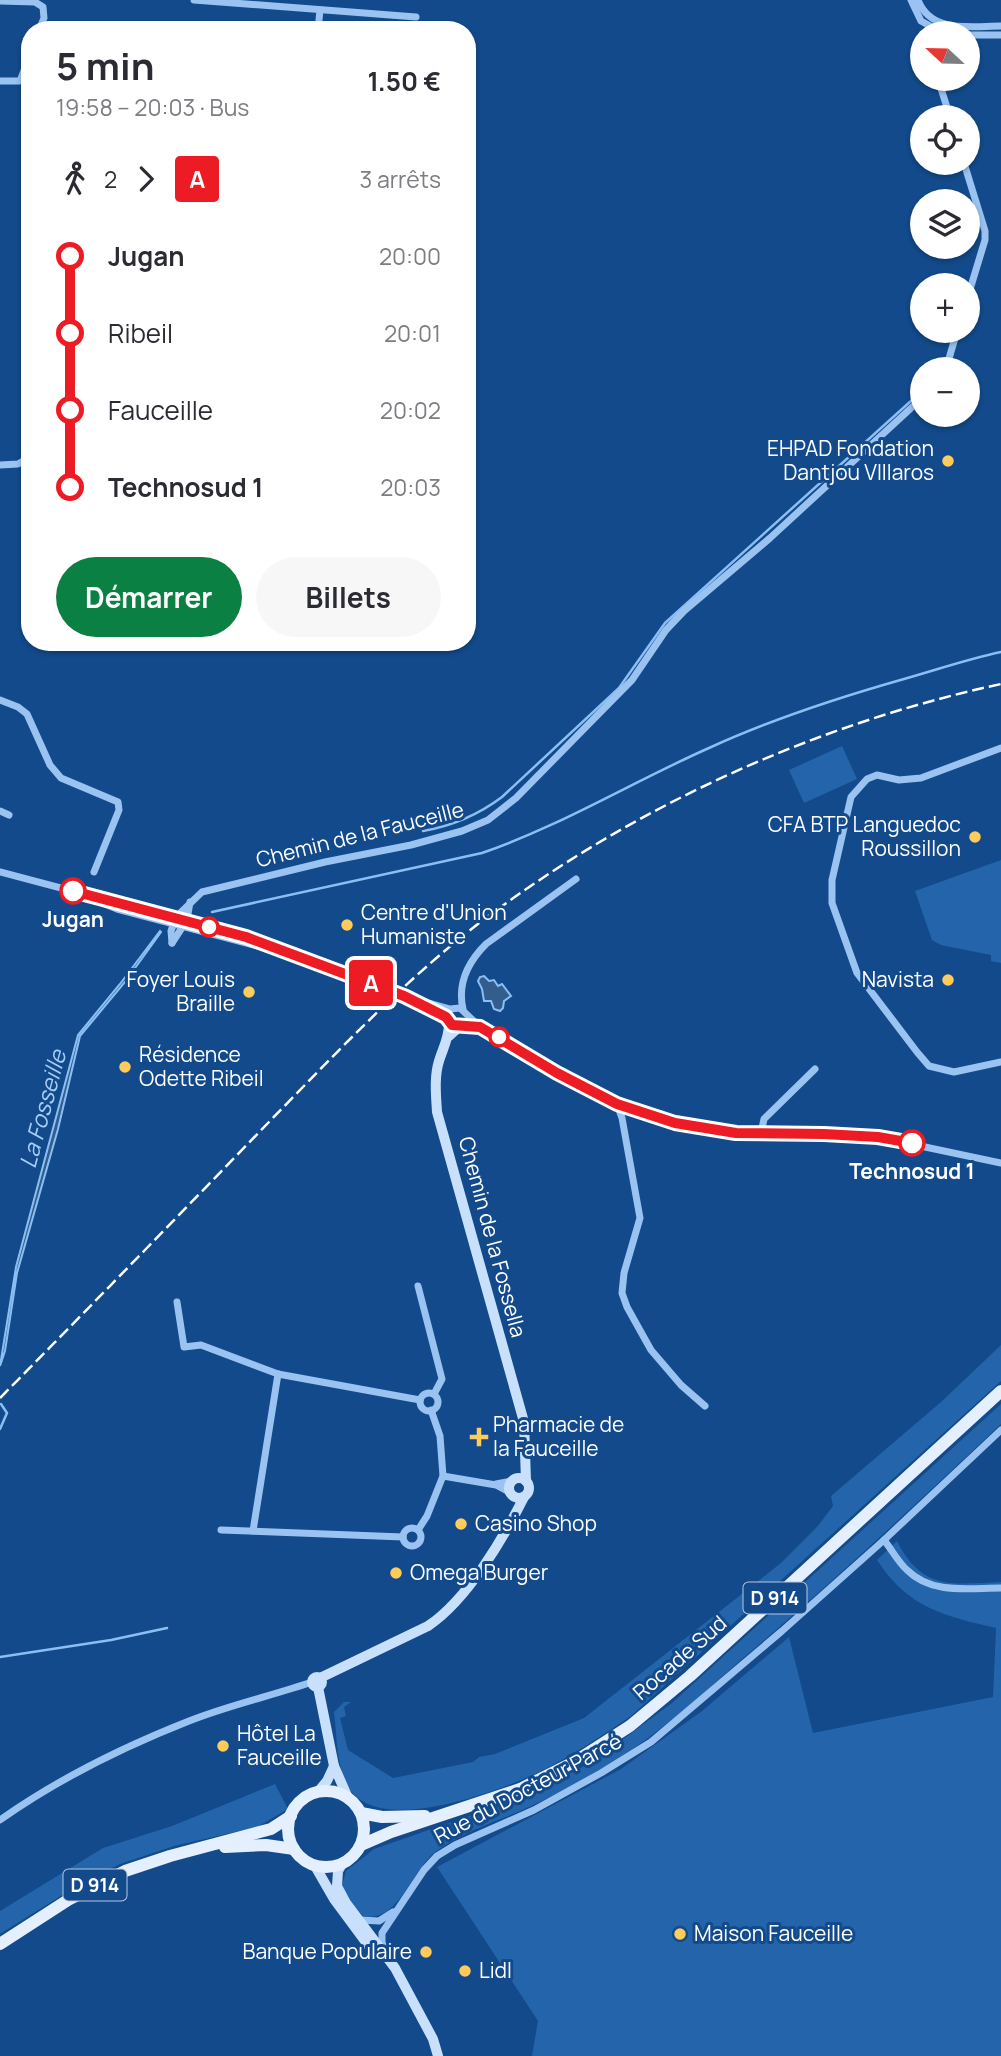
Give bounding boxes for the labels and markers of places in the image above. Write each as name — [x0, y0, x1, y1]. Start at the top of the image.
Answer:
place label: EHPAD Fondation Dantjou VIllaros — [767, 434, 934, 486]
marker: EHPAD Fondation Dantjou VIllaros — [940, 453, 956, 469]
place label: CFA BTP Languedoc Roussillon — [768, 810, 961, 862]
marker: CFA BTP Languedoc Roussillon — [967, 829, 983, 845]
marker: Jugan — [60, 878, 86, 904]
place label: Centre d'Union Humaniste — [361, 898, 507, 950]
place label: Jugan — [42, 905, 104, 933]
unlabelled marker — [199, 917, 219, 937]
marker: Centre d'Union Humaniste — [339, 917, 355, 933]
place label: Foyer Louis Braille — [126, 965, 235, 1017]
place label: Navista — [862, 965, 934, 993]
marker: Navista — [940, 972, 956, 988]
marker: Foyer Louis Braille — [241, 984, 257, 1000]
unlabelled marker — [489, 1027, 509, 1047]
place label: Résidence Odette Ribeil — [139, 1040, 264, 1092]
marker: Résidence Odette Ribeil — [117, 1059, 133, 1075]
marker: Technosud 1 — [899, 1130, 925, 1156]
place label: Technosud 1 — [849, 1157, 975, 1185]
place label: Pharmacie de la Fauceille — [493, 1410, 624, 1462]
marker: Pharmacie de la Fauceille — [471, 1429, 487, 1445]
place label: Casino Shop — [475, 1509, 597, 1537]
marker: Casino Shop — [453, 1516, 469, 1532]
place label: Omega Burger — [410, 1558, 549, 1586]
marker: Omega Burger — [388, 1565, 404, 1581]
place label: Hôtel La Fauceille — [237, 1719, 322, 1771]
marker: Hôtel La Fauceille — [215, 1738, 231, 1754]
place label: Maison Fauceille — [694, 1919, 853, 1947]
marker: Maison Fauceille — [672, 1926, 688, 1942]
place label: Banque Populaire — [243, 1937, 412, 1965]
marker: Banque Populaire — [418, 1944, 434, 1960]
place label: Lidl — [479, 1956, 512, 1984]
marker: Lidl — [457, 1963, 473, 1979]

